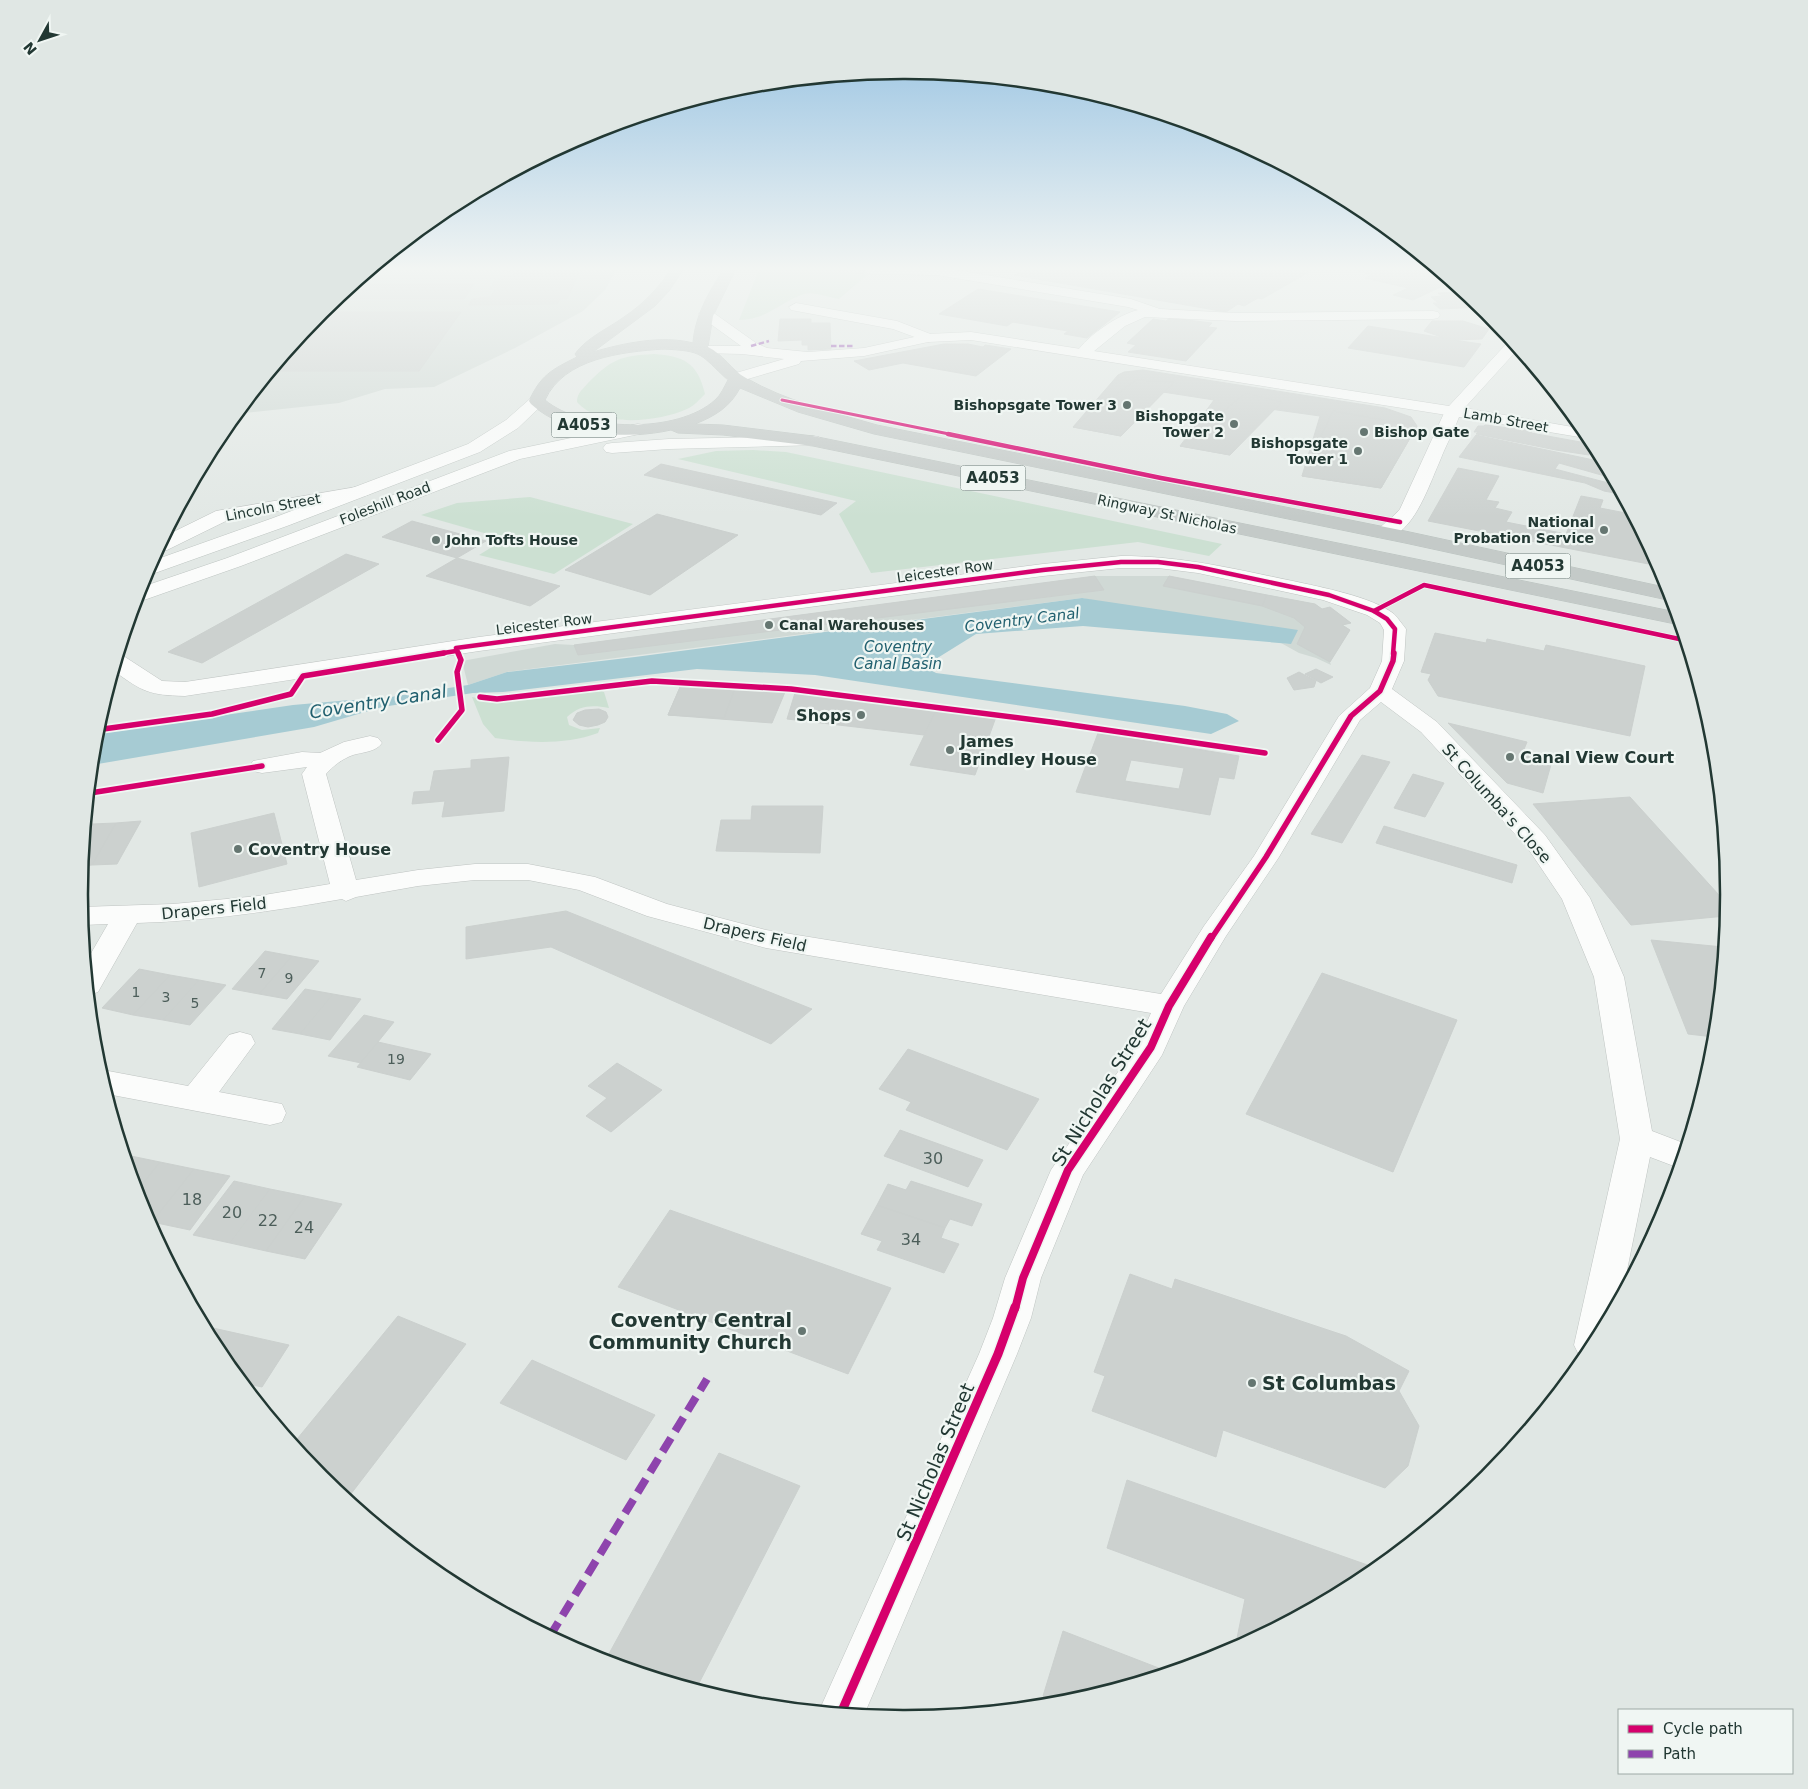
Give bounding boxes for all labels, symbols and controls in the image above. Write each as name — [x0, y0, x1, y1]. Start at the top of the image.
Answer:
north arrow — [15, 15, 65, 65]
text: N — [20, 39, 40, 58]
place label: Bishopsgate Tower 3 — [953, 397, 1117, 413]
marker: Bishopsgate Tower 3 — [1121, 399, 1133, 411]
street label: Lamb Street — [1462, 405, 1550, 435]
place label: Bishopgate Tower 2 — [1135, 408, 1224, 440]
road number: A4053 — [552, 412, 616, 438]
marker: Bishopgate Tower 2 — [1228, 418, 1240, 430]
place label: Bishop Gate — [1374, 424, 1469, 440]
marker: Bishop Gate — [1358, 426, 1370, 438]
place label: Bishopsgate Tower 1 — [1251, 435, 1348, 467]
marker: Bishopsgate Tower 1 — [1352, 445, 1364, 457]
road number: A4053 — [960, 466, 1026, 490]
street label: Foleshill Road — [337, 478, 433, 528]
street label: Lincoln Street — [224, 490, 322, 524]
street label: Ringway St Nicholas — [1096, 491, 1238, 537]
place label: National Probation Service — [1454, 514, 1594, 546]
marker: National Probation Service — [1598, 524, 1610, 536]
place label: John Tofts House — [445, 532, 578, 548]
marker: John Tofts House — [430, 534, 442, 546]
road number: A4053 — [1506, 554, 1570, 578]
street label: Leicester Row — [896, 556, 994, 586]
water label: Coventry Canal — [964, 604, 1081, 636]
street label: Leicester Row — [495, 610, 593, 638]
place label: Canal Warehouses — [779, 617, 924, 633]
marker: Canal Warehouses — [763, 619, 775, 631]
water label: Coventry Canal Basin — [854, 638, 942, 673]
water label: Coventry Canal — [308, 680, 448, 723]
place label: Shops — [796, 706, 851, 725]
marker: Shops — [855, 709, 867, 721]
place label: James Brindley House — [959, 732, 1097, 769]
street label: St Columba's Close — [1438, 740, 1555, 867]
marker: James Brindley House — [944, 744, 956, 756]
place label: Canal View Court — [1520, 748, 1675, 767]
marker: Canal View Court — [1504, 751, 1516, 763]
place label: Coventry House — [248, 840, 391, 859]
marker: Coventry House — [232, 843, 244, 855]
street label: Drapers Field — [161, 894, 268, 923]
street label: Drapers Field — [701, 913, 808, 956]
house number: 7 — [258, 965, 266, 981]
house number: 9 — [285, 970, 293, 986]
house number: 1 — [132, 984, 140, 1000]
house number: 3 — [162, 989, 170, 1005]
house number: 5 — [191, 995, 199, 1011]
street label: St Nicholas Street — [1047, 1014, 1155, 1170]
house number: 19 — [387, 1051, 405, 1067]
house number: 30 — [923, 1149, 943, 1168]
house number: 18 — [182, 1190, 202, 1209]
house number: 20 — [222, 1203, 242, 1222]
house number: 22 — [258, 1211, 278, 1230]
house number: 24 — [294, 1218, 314, 1237]
house number: 34 — [901, 1230, 921, 1249]
place label: Coventry Central Community Church — [589, 1309, 792, 1353]
marker: Coventry Central Community Church — [796, 1325, 808, 1337]
place label: St Columbas — [1262, 1372, 1396, 1394]
marker: St Columbas — [1246, 1377, 1258, 1389]
street label: St Nicholas Street — [892, 1380, 978, 1544]
legend — [1618, 1709, 1793, 1774]
text: Cycle path — [1663, 1720, 1743, 1738]
text: Path — [1663, 1745, 1696, 1763]

